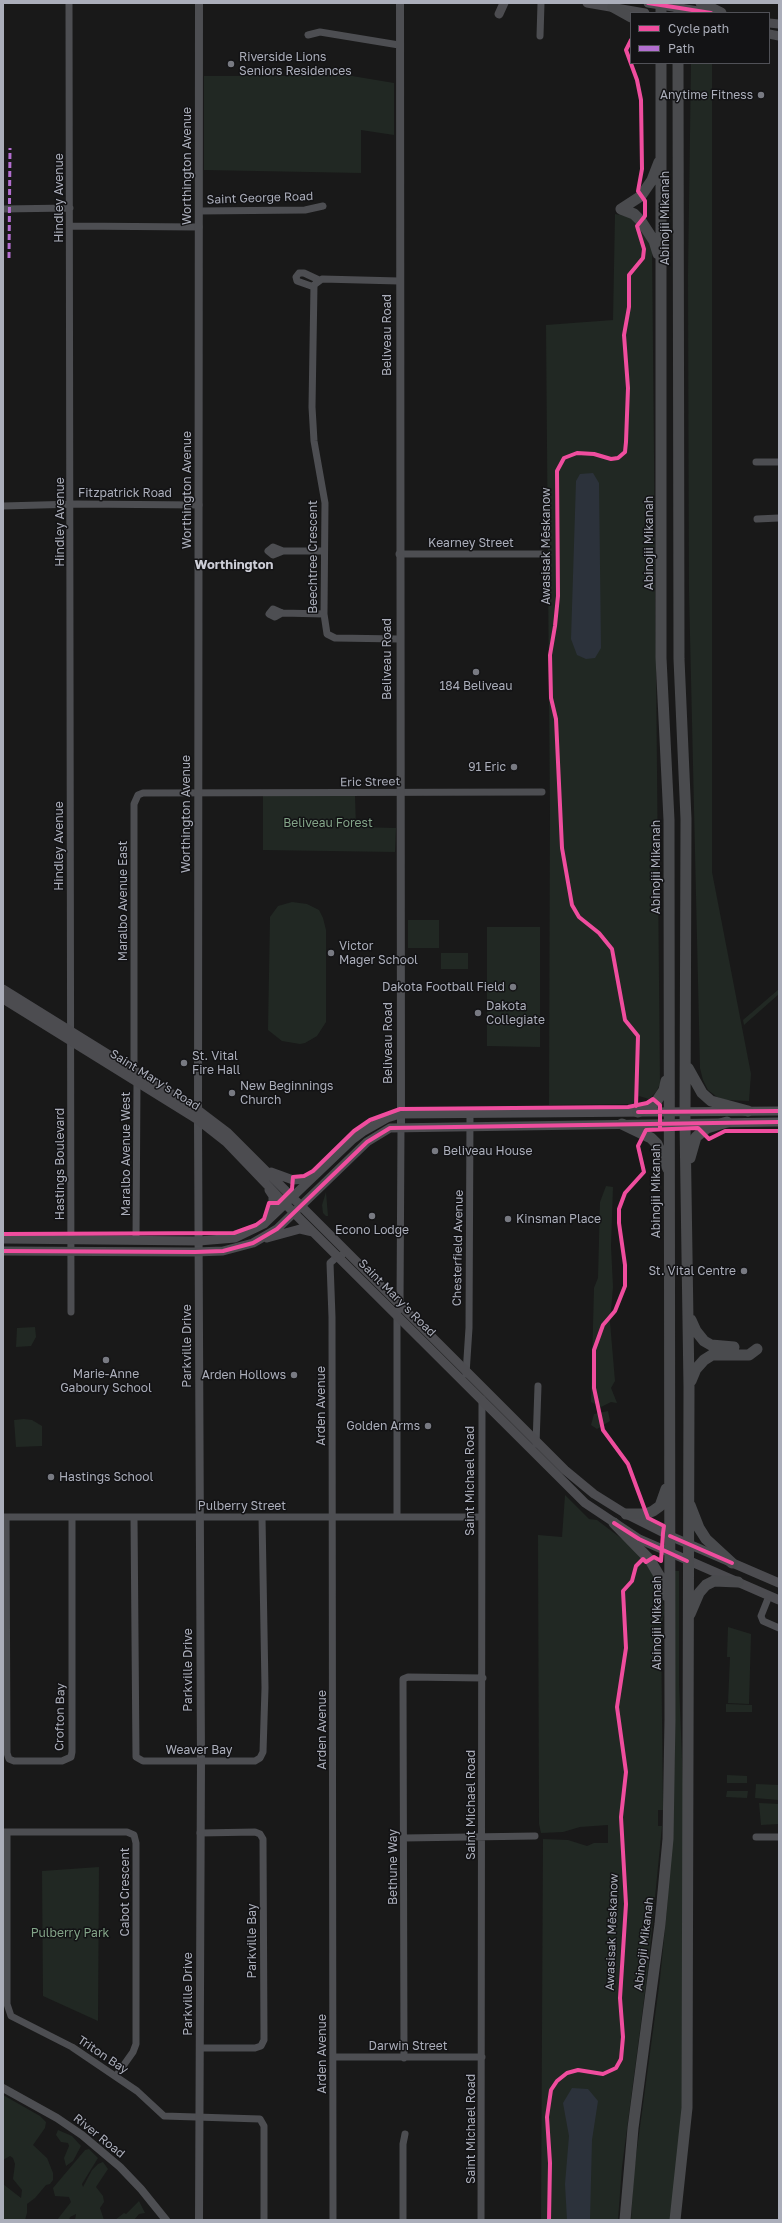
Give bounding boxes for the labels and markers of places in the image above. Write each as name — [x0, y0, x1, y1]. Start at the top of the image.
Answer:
place label: Riverside Lions Seniors Residences — [239, 50, 352, 78]
marker: Riverside Lions Seniors Residences — [226, 59, 236, 69]
place label: Anytime Fitness — [660, 88, 753, 102]
marker: Anytime Fitness — [756, 90, 766, 100]
marker: 184 Beliveau — [471, 667, 481, 677]
place label: 184 Beliveau — [440, 679, 512, 693]
place label: 91 Eric — [468, 760, 506, 774]
marker: 91 Eric — [509, 762, 519, 772]
place label: Victor Mager School — [339, 939, 418, 967]
marker: Victor Mager School — [326, 948, 336, 958]
place label: Dakota Football Field — [382, 980, 505, 994]
marker: Dakota Football Field — [508, 982, 518, 992]
place label: Dakota Collegiate — [486, 999, 545, 1027]
marker: Dakota Collegiate — [473, 1008, 483, 1018]
place label: St. Vital Fire Hall — [192, 1049, 240, 1077]
marker: St. Vital Fire Hall — [179, 1058, 189, 1068]
place label: New Beginnings Church — [240, 1079, 333, 1107]
marker: New Beginnings Church — [227, 1088, 237, 1098]
place label: Beliveau House — [443, 1144, 532, 1158]
marker: Beliveau House — [430, 1146, 440, 1156]
marker: Econo Lodge — [367, 1211, 377, 1221]
place label: Kinsman Place — [516, 1212, 601, 1226]
marker: Kinsman Place — [503, 1214, 513, 1224]
place label: Econo Lodge — [335, 1223, 409, 1237]
place label: St. Vital Centre — [648, 1264, 736, 1278]
marker: St. Vital Centre — [739, 1266, 749, 1276]
marker: Marie-Anne Gaboury School — [101, 1355, 111, 1365]
place label: Marie-Anne Gaboury School — [60, 1367, 152, 1395]
place label: Arden Hollows — [202, 1368, 286, 1382]
marker: Arden Hollows — [289, 1370, 299, 1380]
place label: Golden Arms — [346, 1419, 420, 1433]
marker: Golden Arms — [423, 1421, 433, 1431]
place label: Hastings School — [59, 1470, 153, 1484]
marker: Hastings School — [46, 1472, 56, 1482]

